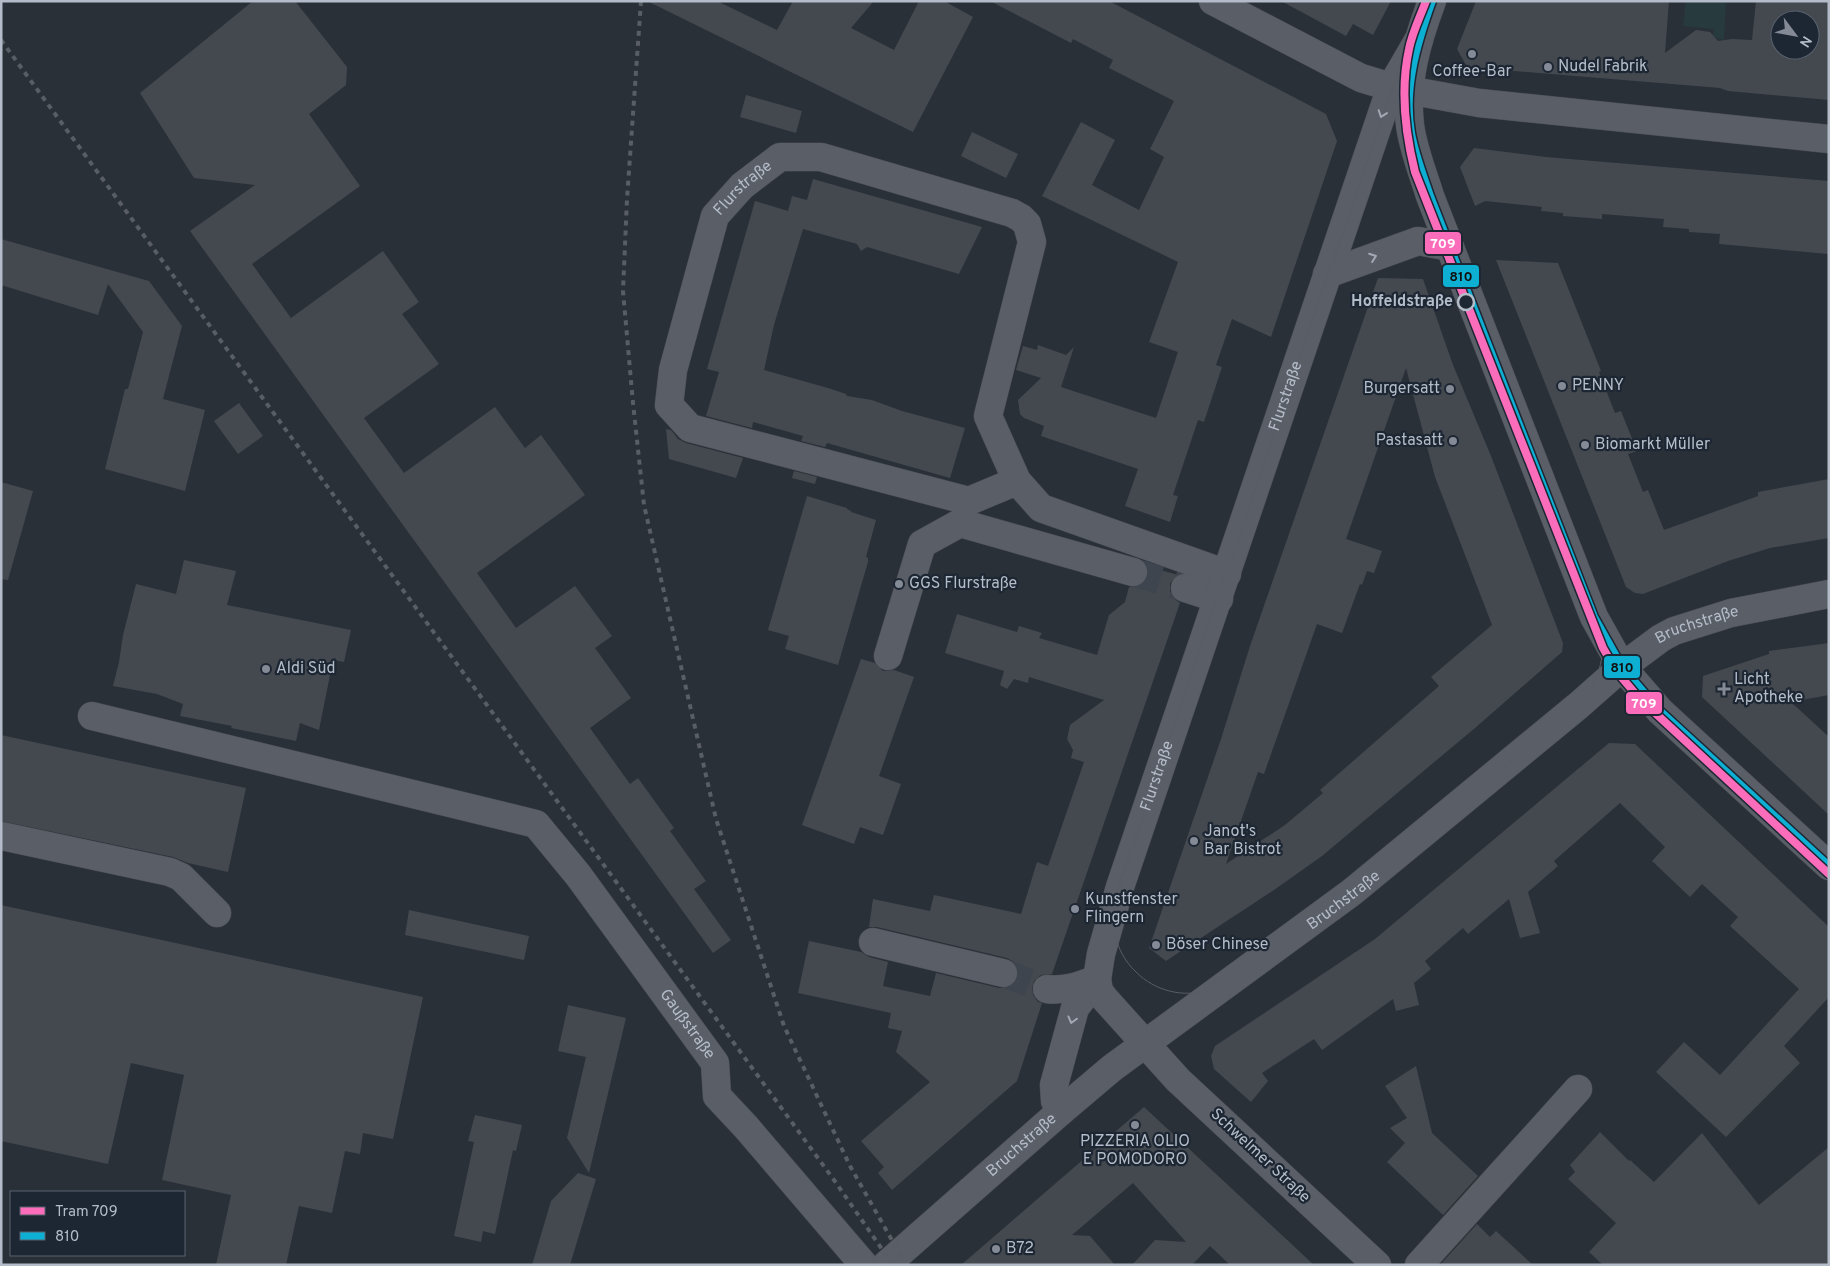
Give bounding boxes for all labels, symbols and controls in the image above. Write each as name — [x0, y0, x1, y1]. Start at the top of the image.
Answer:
north arrow — [1770, 10, 1820, 60]
text: N — [1795, 32, 1815, 50]
marker: Coffee-Bar — [1466, 48, 1478, 60]
place label: Nudel Fabrik — [1558, 57, 1648, 77]
marker: Nudel Fabrik — [1542, 61, 1554, 73]
place label: Coffee-Bar — [1432, 62, 1512, 82]
one-way arrow — [1378, 109, 1388, 117]
street label: Flurstraße — [710, 156, 776, 220]
line badge: 709 — [1424, 231, 1462, 255]
text: 709 — [1430, 236, 1456, 253]
one-way arrow — [1368, 253, 1376, 263]
line badge: 810 — [1442, 264, 1480, 288]
text: 810 — [1449, 269, 1473, 286]
place label: Hoffeldstraße — [1351, 292, 1453, 312]
marker: Hoffeldstraße — [1457, 293, 1475, 311]
street label: Flurstraße — [1265, 359, 1307, 434]
place label: PENNY — [1572, 376, 1624, 396]
place label: Burgersatt — [1363, 379, 1440, 399]
marker: PENNY — [1556, 380, 1568, 392]
marker: Burgersatt — [1444, 383, 1456, 395]
place label: Pastasatt — [1376, 431, 1443, 451]
marker: Pastasatt — [1447, 435, 1459, 447]
place label: Biomarkt Müller — [1595, 435, 1710, 455]
marker: Biomarkt Müller — [1579, 439, 1591, 451]
place label: GGS Flurstraße — [909, 574, 1017, 594]
marker: GGS Flurstraße — [893, 578, 905, 590]
street label: Bruchstraße — [1652, 602, 1740, 649]
line badge: 810 — [1603, 655, 1641, 679]
place label: Aldi Süd — [276, 659, 335, 679]
text: 810 — [1610, 660, 1634, 677]
marker: Aldi Süd — [260, 663, 272, 675]
place label: Licht Apotheke — [1734, 670, 1803, 708]
marker: Licht Apotheke — [1718, 683, 1730, 695]
line badge: 709 — [1625, 691, 1663, 715]
text: 709 — [1631, 696, 1657, 713]
street label: Flurstraße — [1136, 738, 1179, 814]
place label: Janot's Bar Bistrot — [1204, 822, 1281, 860]
marker: Janot's Bar Bistrot — [1188, 835, 1200, 847]
street label: Bruchstraße — [1303, 867, 1385, 935]
place label: Kunstfenster Flingern — [1085, 890, 1178, 928]
marker: Kunstfenster Flingern — [1069, 903, 1081, 915]
place label: Böser Chinese — [1166, 935, 1268, 955]
marker: Böser Chinese — [1150, 939, 1162, 951]
street label: Gaußstraße — [655, 985, 719, 1064]
one-way arrow — [1067, 1016, 1078, 1025]
street label: Schwelmer Straße — [1206, 1105, 1314, 1207]
street label: Bruchstraße — [983, 1109, 1061, 1182]
marker: PIZZERIA OLIO E POMODORO — [1129, 1119, 1141, 1131]
place label: PIZZERIA OLIO E POMODORO — [1080, 1132, 1190, 1170]
legend — [10, 1191, 185, 1256]
text: Tram 709 — [55, 1203, 118, 1222]
text: 810 — [55, 1228, 79, 1247]
place label: B72 — [1006, 1239, 1034, 1259]
marker: B72 — [990, 1243, 1002, 1255]

